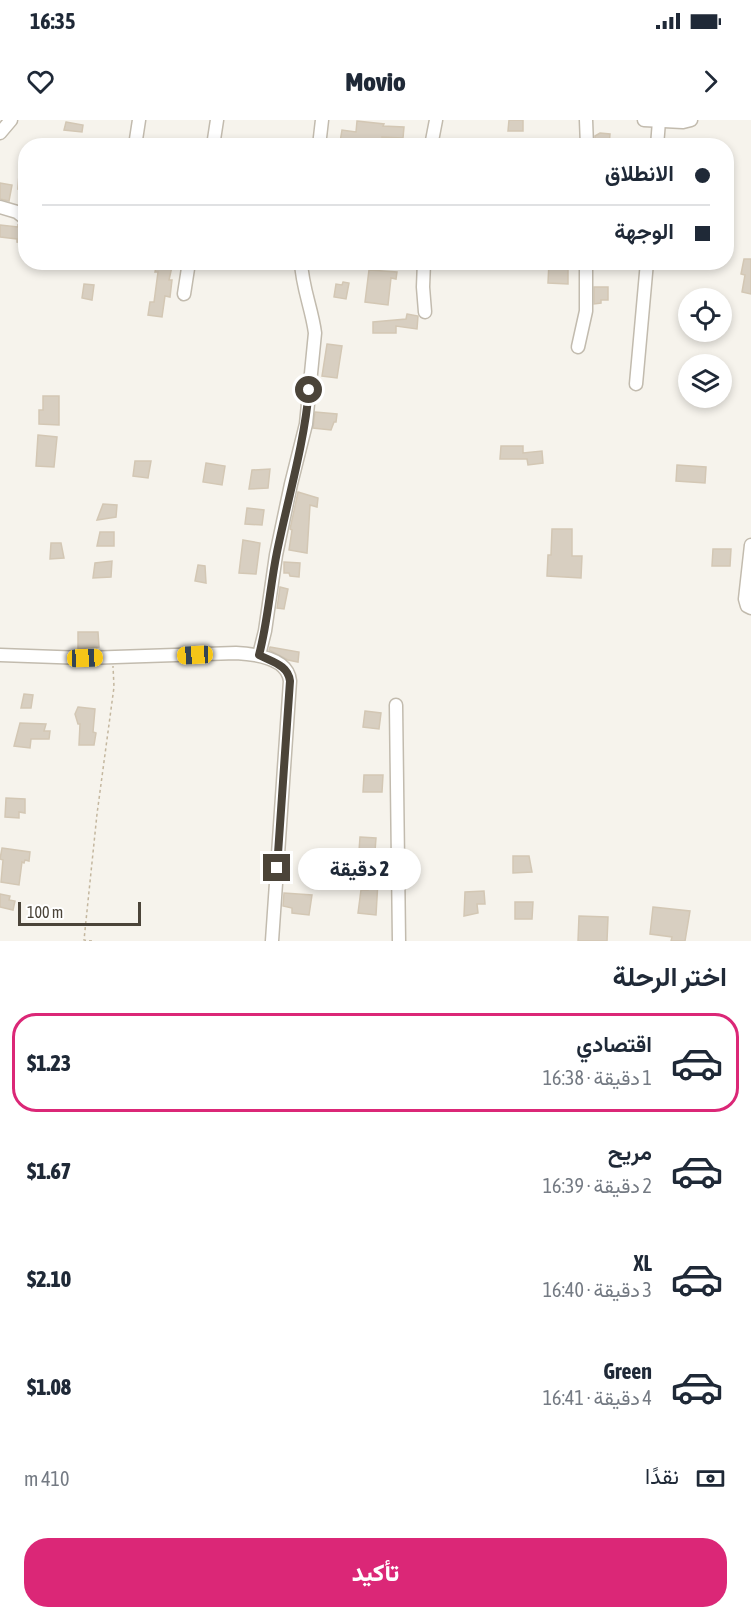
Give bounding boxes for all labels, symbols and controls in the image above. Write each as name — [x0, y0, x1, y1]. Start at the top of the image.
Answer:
text: 16:35 — [30, 8, 75, 34]
icon: heart — [24, 65, 57, 98]
icon: forward — [694, 65, 727, 98]
text: Movio — [345, 66, 406, 97]
text: الانطلاق — [605, 160, 674, 186]
text: الوجهة — [614, 218, 674, 244]
map controls — [678, 288, 732, 408]
button: locate — [678, 288, 732, 342]
button: layers — [678, 354, 732, 408]
route start — [295, 376, 322, 403]
car — [177, 645, 213, 665]
car — [67, 648, 103, 668]
callout: 2 دقيقة — [298, 847, 421, 889]
route end — [263, 854, 290, 881]
text: 2 دقيقة — [330, 857, 389, 880]
scale bar — [18, 899, 141, 926]
text: 100 m — [27, 903, 63, 921]
text: اختر الرحلة — [613, 961, 727, 992]
text: اقتصادي — [576, 1031, 652, 1057]
icon: car — [670, 1036, 724, 1090]
text: $1.23 — [27, 1050, 71, 1076]
text: 1 دقيقة · 16:38 — [543, 1066, 652, 1089]
text: مريح — [608, 1139, 652, 1165]
icon: car — [670, 1144, 724, 1198]
text: $1.67 — [27, 1158, 71, 1184]
text: 2 دقيقة · 16:39 — [543, 1174, 652, 1197]
text: XL — [634, 1250, 652, 1276]
icon: car — [670, 1252, 724, 1306]
text: $2.10 — [27, 1266, 71, 1292]
text: 3 دقيقة · 16:40 — [543, 1278, 652, 1301]
text: Green — [603, 1358, 652, 1384]
icon: car — [670, 1360, 724, 1414]
text: $1.08 — [27, 1374, 71, 1400]
text: 4 دقيقة · 16:41 — [543, 1386, 652, 1409]
icon: cash — [694, 1462, 727, 1495]
text: نقدًا — [645, 1463, 679, 1489]
text: 410 m — [24, 1467, 69, 1490]
button: تأكيد — [24, 1538, 727, 1607]

